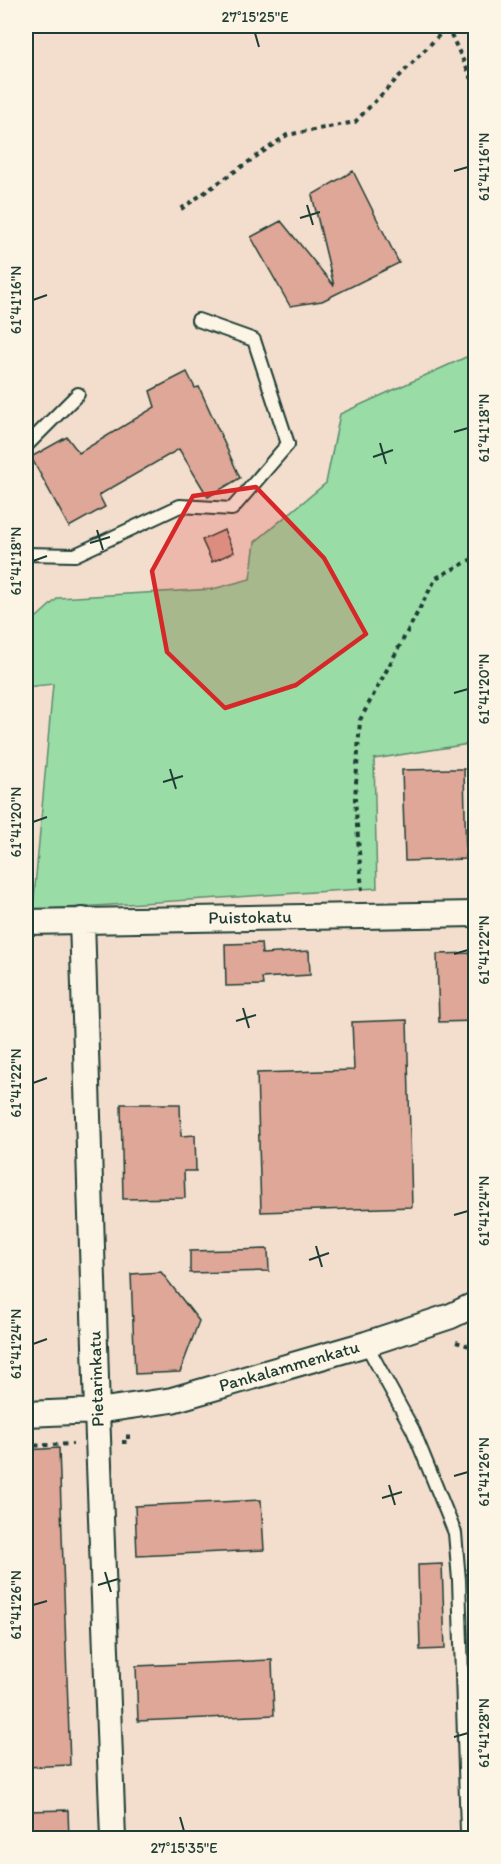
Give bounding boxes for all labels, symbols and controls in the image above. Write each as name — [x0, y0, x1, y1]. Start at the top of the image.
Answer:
text: 27°15'25"E — [222, 8, 288, 26]
text: 61°41'16"N — [475, 133, 493, 201]
text: 61°41'16"N — [7, 266, 25, 334]
text: 61°41'18"N — [475, 394, 493, 462]
text: 61°41'18"N — [7, 527, 25, 595]
text: 61°41'20"N — [475, 654, 493, 724]
text: 61°41'20"N — [7, 787, 25, 857]
street label: Puistokatu — [208, 905, 292, 929]
text: 61°41'22"N — [475, 915, 493, 985]
text: 61°41'22"N — [7, 1048, 25, 1118]
text: 61°41'24"N — [475, 1176, 493, 1246]
text: 61°41'24"N — [7, 1309, 25, 1379]
street label: Pietarinkatu — [83, 1331, 109, 1427]
street label: Pankalammenkatu — [216, 1335, 362, 1397]
text: 61°41'26"N — [475, 1437, 493, 1507]
text: 61°41'26"N — [7, 1570, 25, 1640]
text: 61°41'28"N — [475, 1698, 493, 1768]
text: 27°15'35"E — [150, 1839, 218, 1857]

